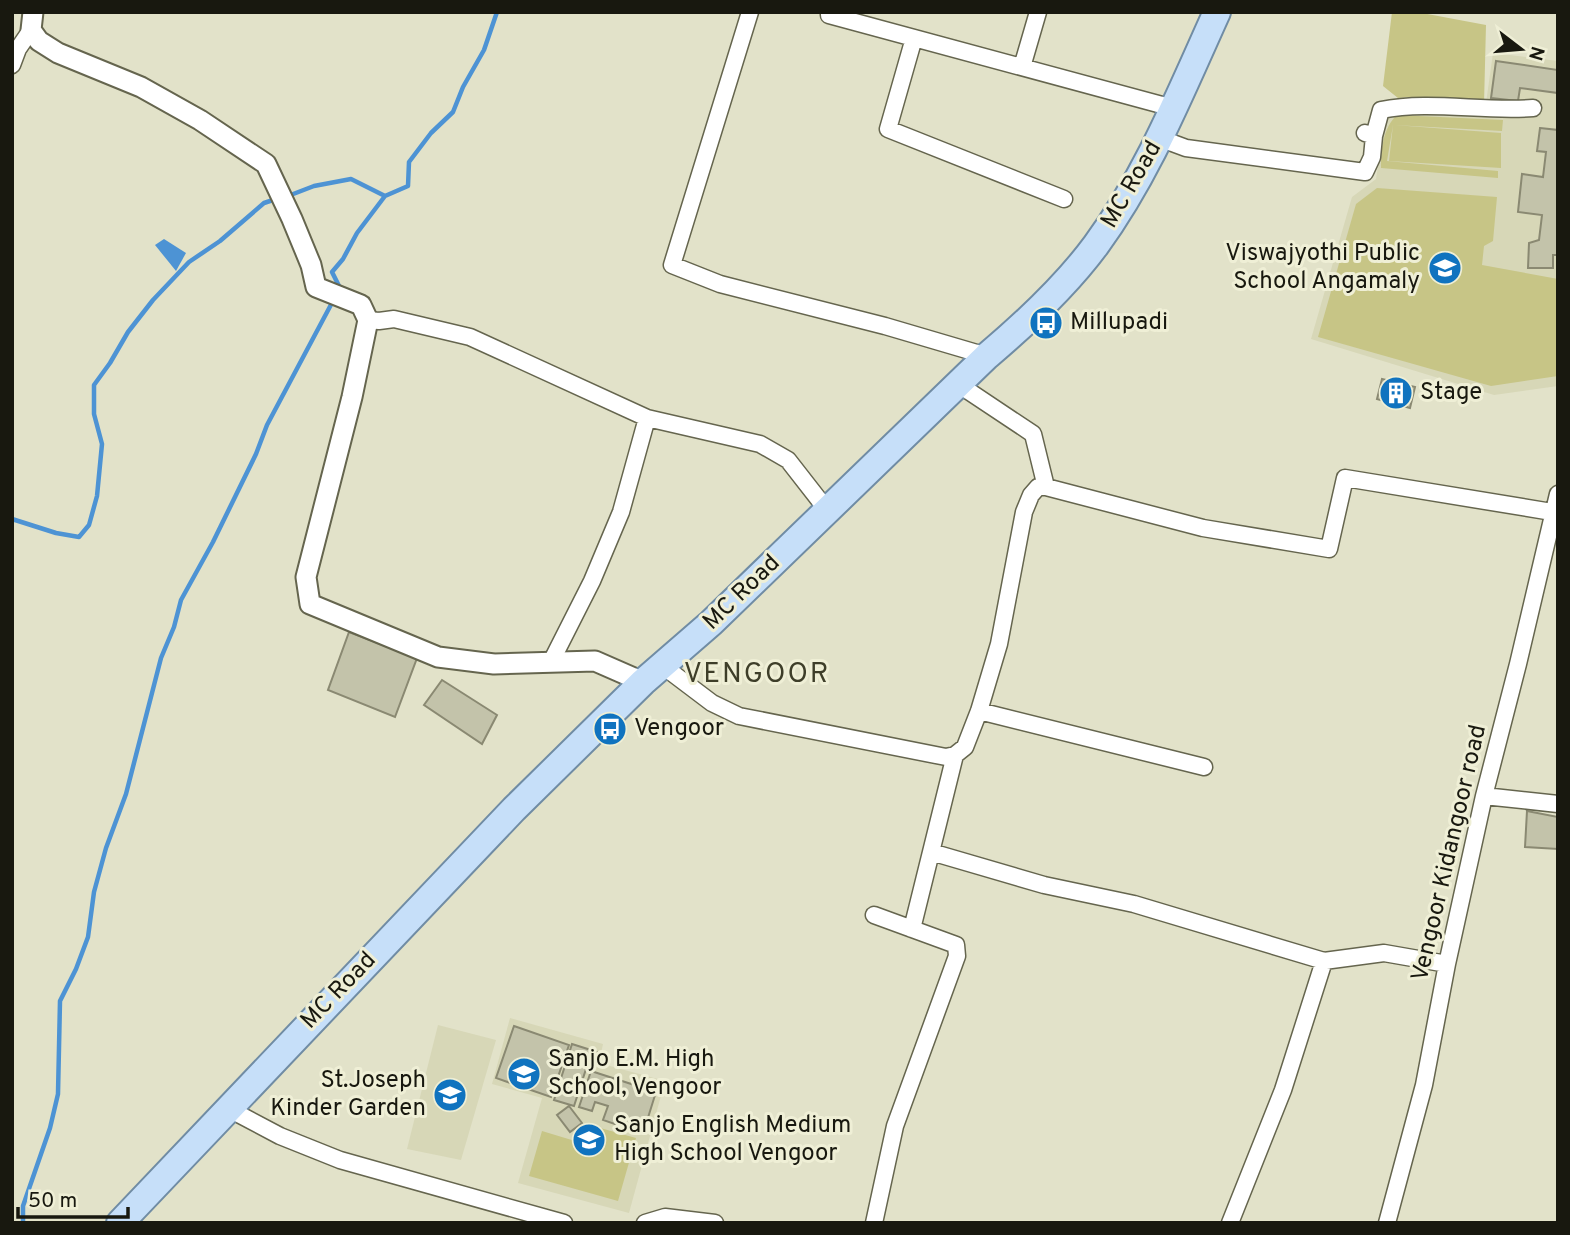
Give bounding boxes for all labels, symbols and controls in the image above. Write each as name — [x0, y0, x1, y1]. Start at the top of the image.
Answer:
north arrow — [1486, 14, 1556, 84]
text: N — [1522, 43, 1549, 63]
street label: MC Road — [1095, 136, 1169, 234]
place label: Viswajyothi Public School Angamaly — [1225, 239, 1420, 297]
school or university icon: Viswajyothi Public School Angamaly — [1426, 249, 1464, 287]
bus stop icon: Millupadi — [1027, 304, 1065, 342]
place label: Millupadi — [1070, 308, 1168, 338]
building icon: Stage — [1377, 374, 1415, 412]
place label: Stage — [1420, 378, 1482, 408]
street label: MC Road — [697, 549, 787, 637]
district label: VENGOOR — [684, 657, 830, 693]
bus stop icon: Vengoor — [591, 710, 629, 748]
place label: Vengoor — [634, 714, 724, 744]
street label: Vengoor Kidangoor road — [1406, 722, 1494, 984]
street label: MC Road — [295, 946, 383, 1036]
place label: Sanjo E.M. High School, Vengoor — [548, 1045, 722, 1103]
school or university icon: Sanjo E.M. High School, Vengoor — [505, 1055, 543, 1093]
place label: St.Joseph Kinder Garden — [270, 1066, 426, 1124]
school or university icon: St.Joseph Kinder Garden — [431, 1076, 469, 1114]
place label: Sanjo English Medium High School Vengoor — [614, 1111, 851, 1169]
school or university icon: Sanjo English Medium High School Vengoor — [570, 1121, 608, 1159]
scale bar — [18, 1176, 128, 1220]
text: 50 m — [28, 1188, 77, 1215]

